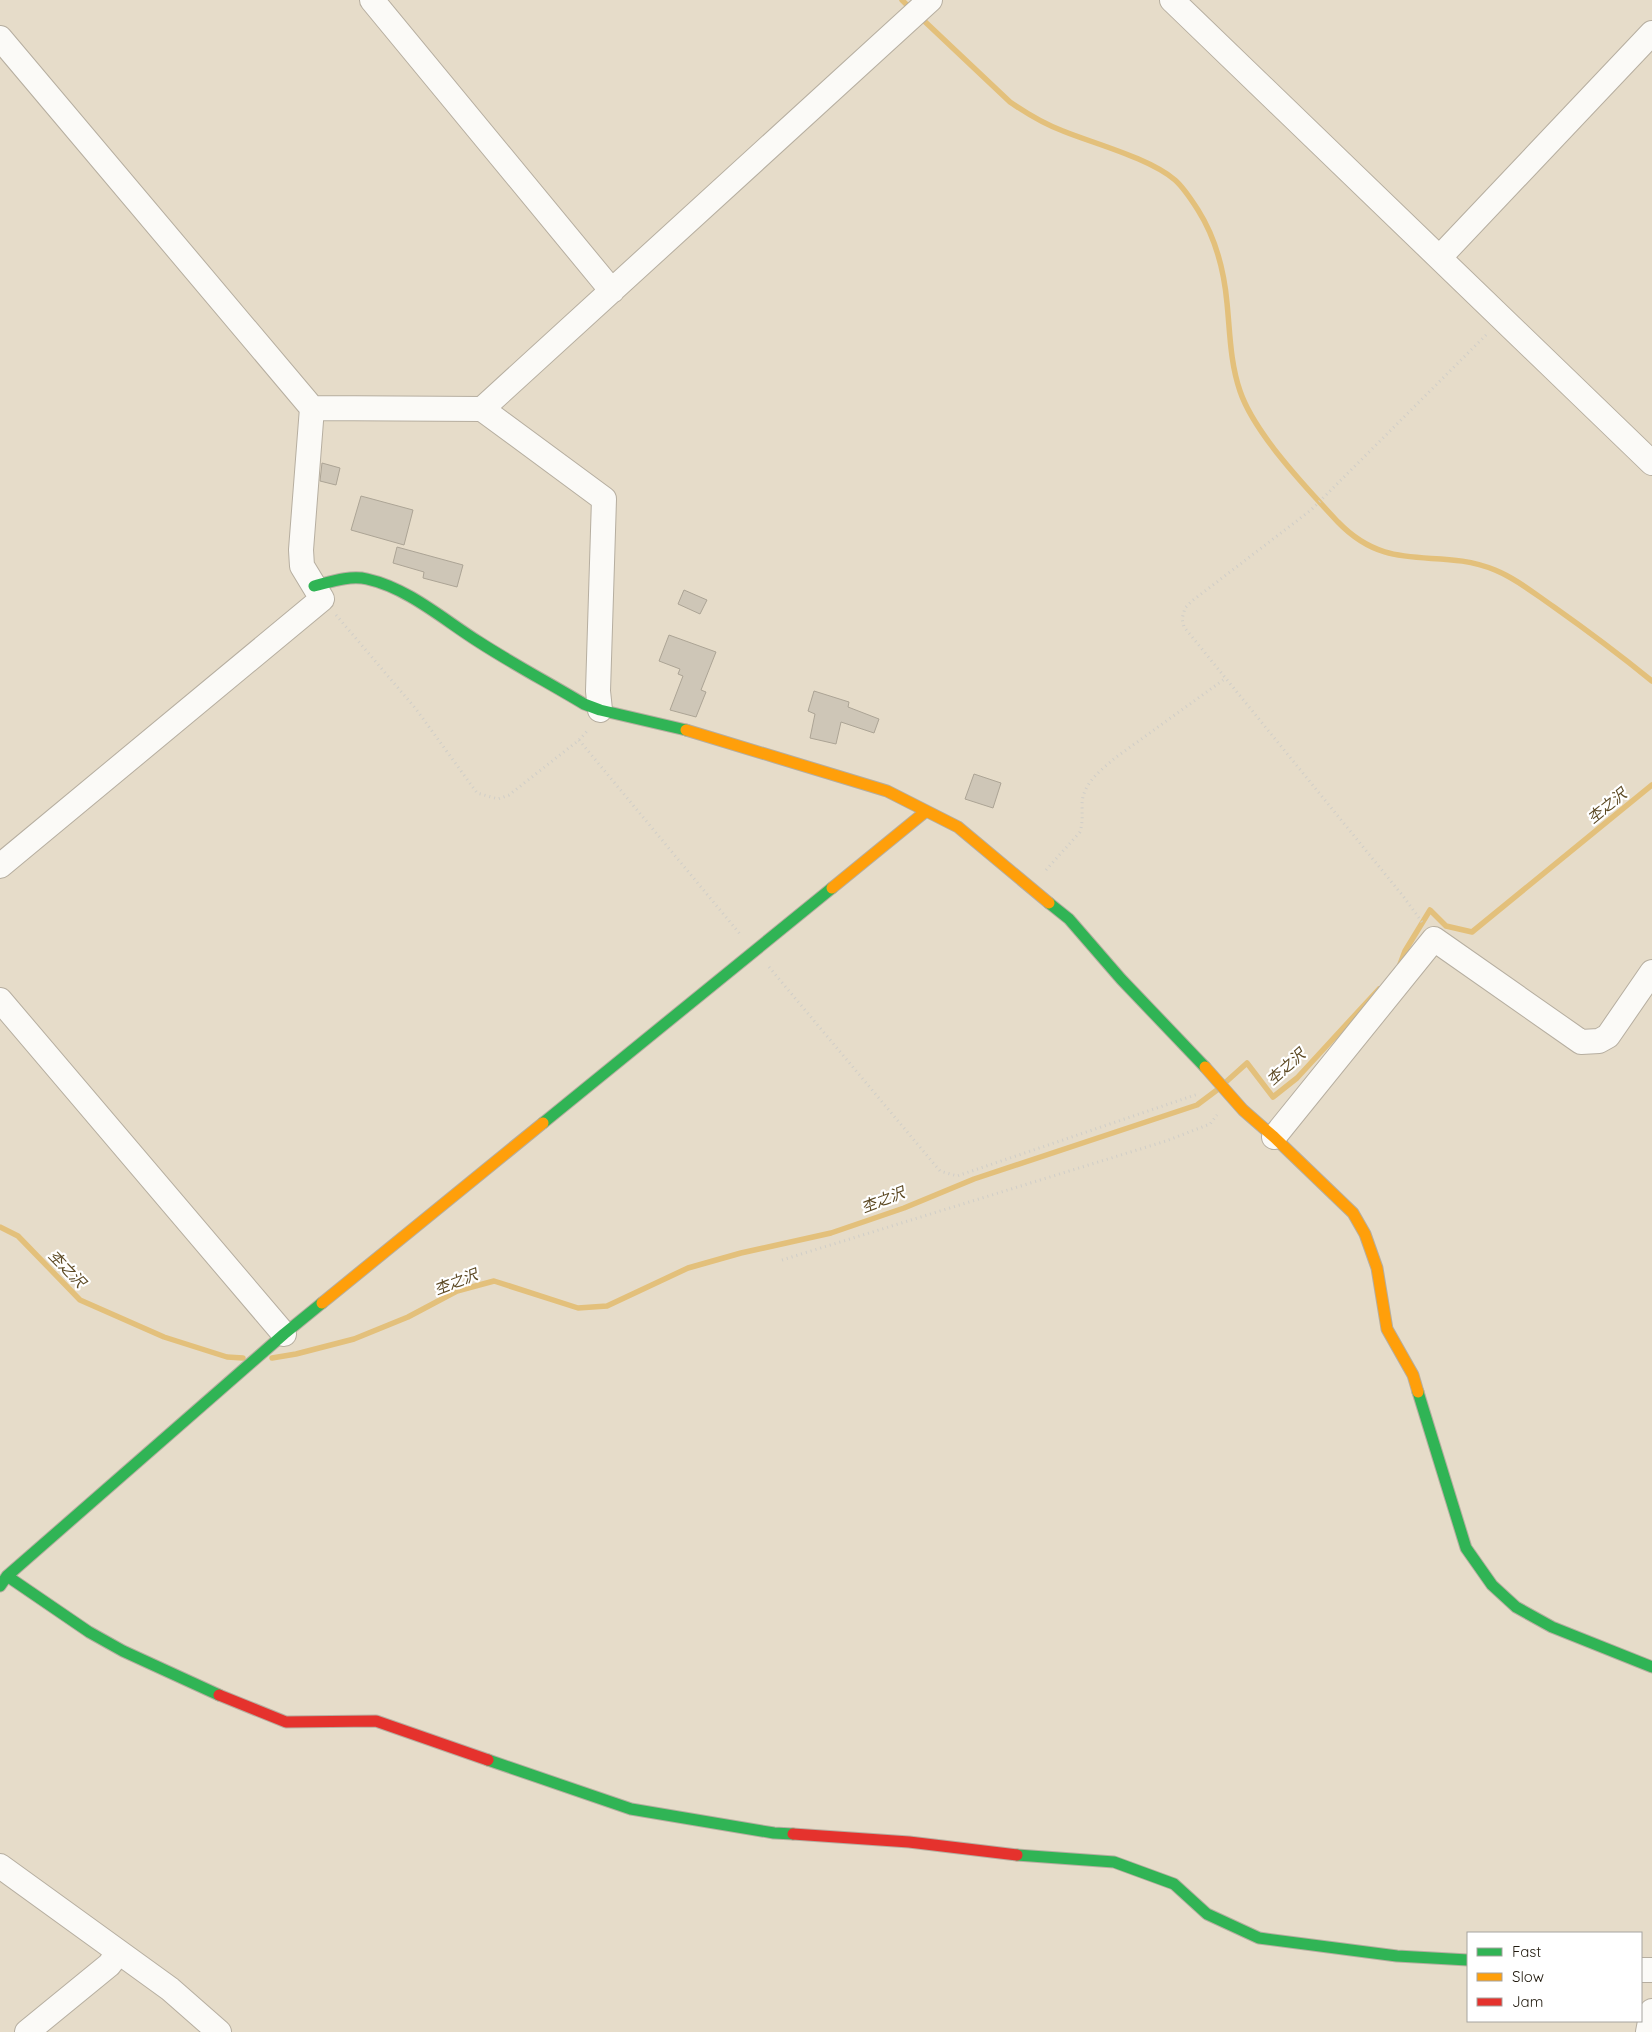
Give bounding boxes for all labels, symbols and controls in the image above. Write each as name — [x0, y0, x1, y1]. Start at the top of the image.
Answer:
water label: 杢之沢 — [1583, 783, 1632, 827]
water label: 杢之沢 — [1263, 1043, 1310, 1089]
water label: 杢之沢 — [858, 1182, 909, 1216]
water label: 杢之沢 — [45, 1246, 91, 1293]
water label: 杢之沢 — [431, 1264, 482, 1298]
legend — [1467, 1932, 1642, 2022]
text: Fast — [1512, 1942, 1541, 1961]
text: Slow — [1512, 1967, 1544, 1986]
text: Jam — [1512, 1992, 1543, 2011]

